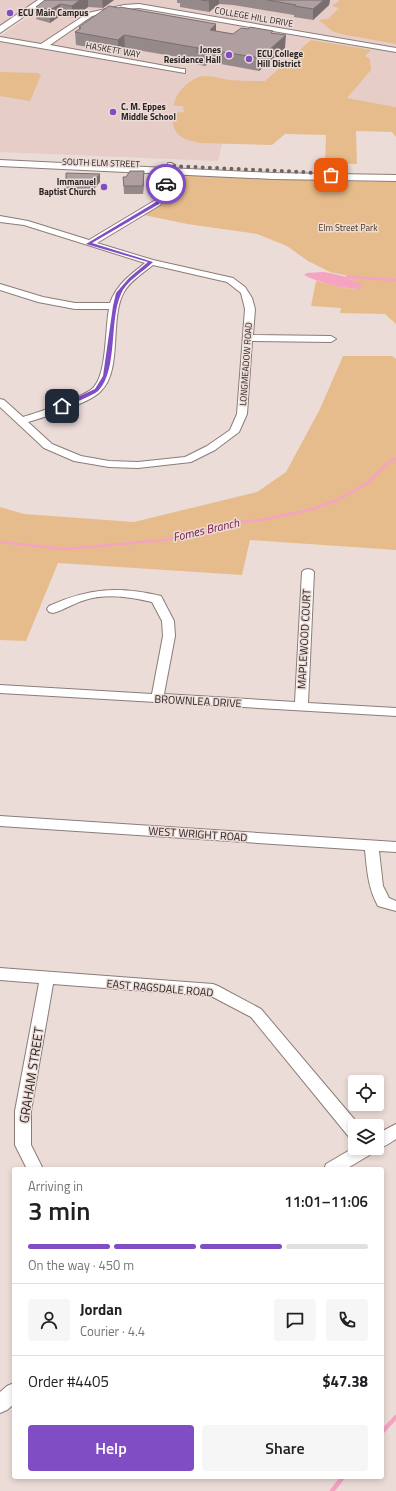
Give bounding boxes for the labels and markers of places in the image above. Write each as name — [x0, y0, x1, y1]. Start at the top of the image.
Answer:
place label: ECU Main Campus — [18, 6, 88, 19]
marker: ECU Main Campus — [5, 8, 15, 18]
place label: Jones Residence Hall — [164, 43, 221, 66]
place label: ECU College Hill District — [257, 47, 304, 70]
marker: Jones Residence Hall — [224, 50, 234, 60]
marker: ECU College Hill District — [244, 54, 254, 64]
place label: C. M. Eppes Middle School — [121, 100, 176, 123]
marker: C. M. Eppes Middle School — [108, 107, 118, 117]
pin — [314, 158, 348, 192]
place label: Immanuel Baptist Church — [39, 175, 96, 198]
marker: Immanuel Baptist Church — [99, 182, 109, 192]
pin — [45, 389, 79, 423]

